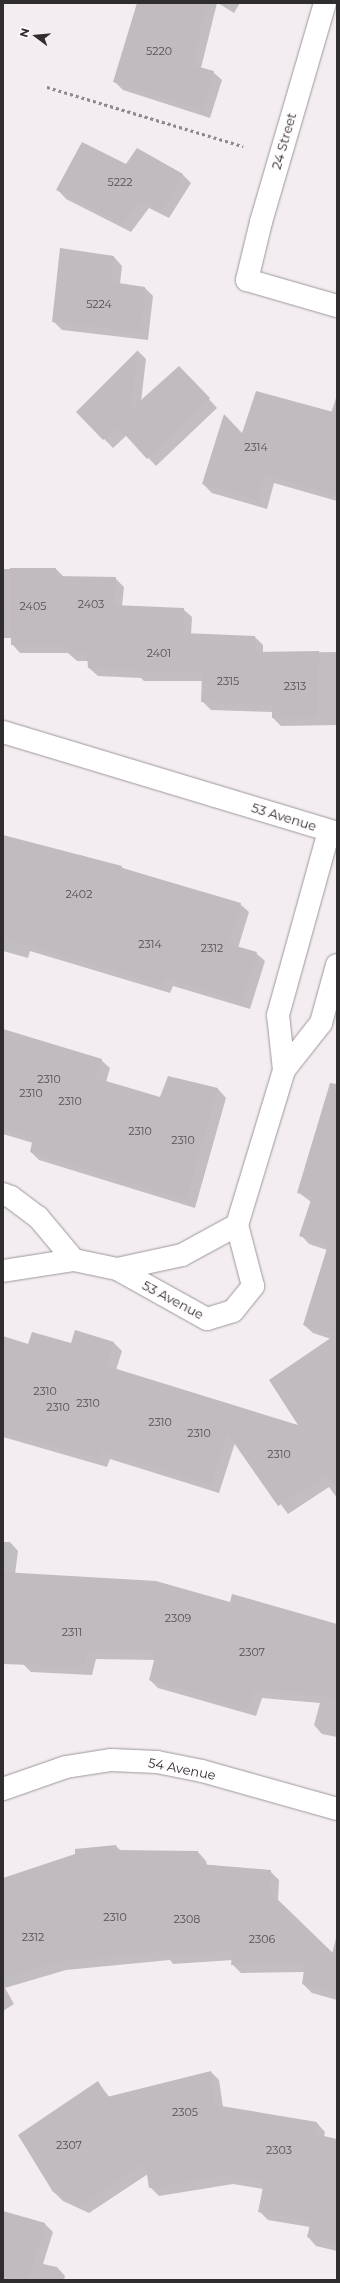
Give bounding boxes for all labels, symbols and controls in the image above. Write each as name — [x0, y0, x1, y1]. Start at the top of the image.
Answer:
north arrow — [16, 16, 56, 56]
text: N — [17, 26, 32, 39]
house number: 5220 — [146, 44, 172, 58]
street label: 24 Street — [268, 111, 300, 171]
house number: 5222 — [108, 175, 132, 189]
house number: 5224 — [86, 297, 112, 311]
house number: 2314 — [244, 440, 268, 454]
house number: 2403 — [78, 597, 104, 611]
house number: 2405 — [20, 599, 46, 613]
house number: 2401 — [147, 646, 171, 660]
house number: 2315 — [217, 674, 239, 688]
house number: 2313 — [284, 679, 306, 693]
street label: 53 Avenue — [250, 800, 318, 834]
house number: 2402 — [66, 887, 92, 901]
house number: 2314 — [138, 937, 162, 951]
house number: 2312 — [201, 941, 223, 955]
house number: 2310 — [37, 1072, 61, 1086]
house number: 2310 — [19, 1086, 43, 1100]
house number: 2310 — [58, 1094, 82, 1108]
house number: 2310 — [128, 1124, 152, 1138]
house number: 2310 — [171, 1133, 195, 1147]
street label: 53 Avenue — [140, 1277, 206, 1323]
house number: 2310 — [33, 1384, 57, 1398]
house number: 2310 — [76, 1396, 100, 1410]
house number: 2310 — [46, 1400, 70, 1414]
house number: 2310 — [148, 1415, 172, 1429]
house number: 2310 — [187, 1426, 211, 1440]
house number: 2310 — [267, 1447, 291, 1461]
house number: 2309 — [165, 1611, 191, 1625]
house number: 2311 — [62, 1625, 82, 1639]
house number: 2307 — [239, 1645, 265, 1659]
street label: 54 Avenue — [147, 1755, 217, 1783]
house number: 2310 — [103, 1910, 127, 1924]
house number: 2308 — [174, 1912, 200, 1926]
house number: 2312 — [22, 1930, 44, 1944]
house number: 2306 — [249, 1932, 275, 1946]
house number: 2305 — [172, 2105, 198, 2119]
house number: 2307 — [56, 2138, 82, 2152]
house number: 2303 — [266, 2143, 292, 2157]

